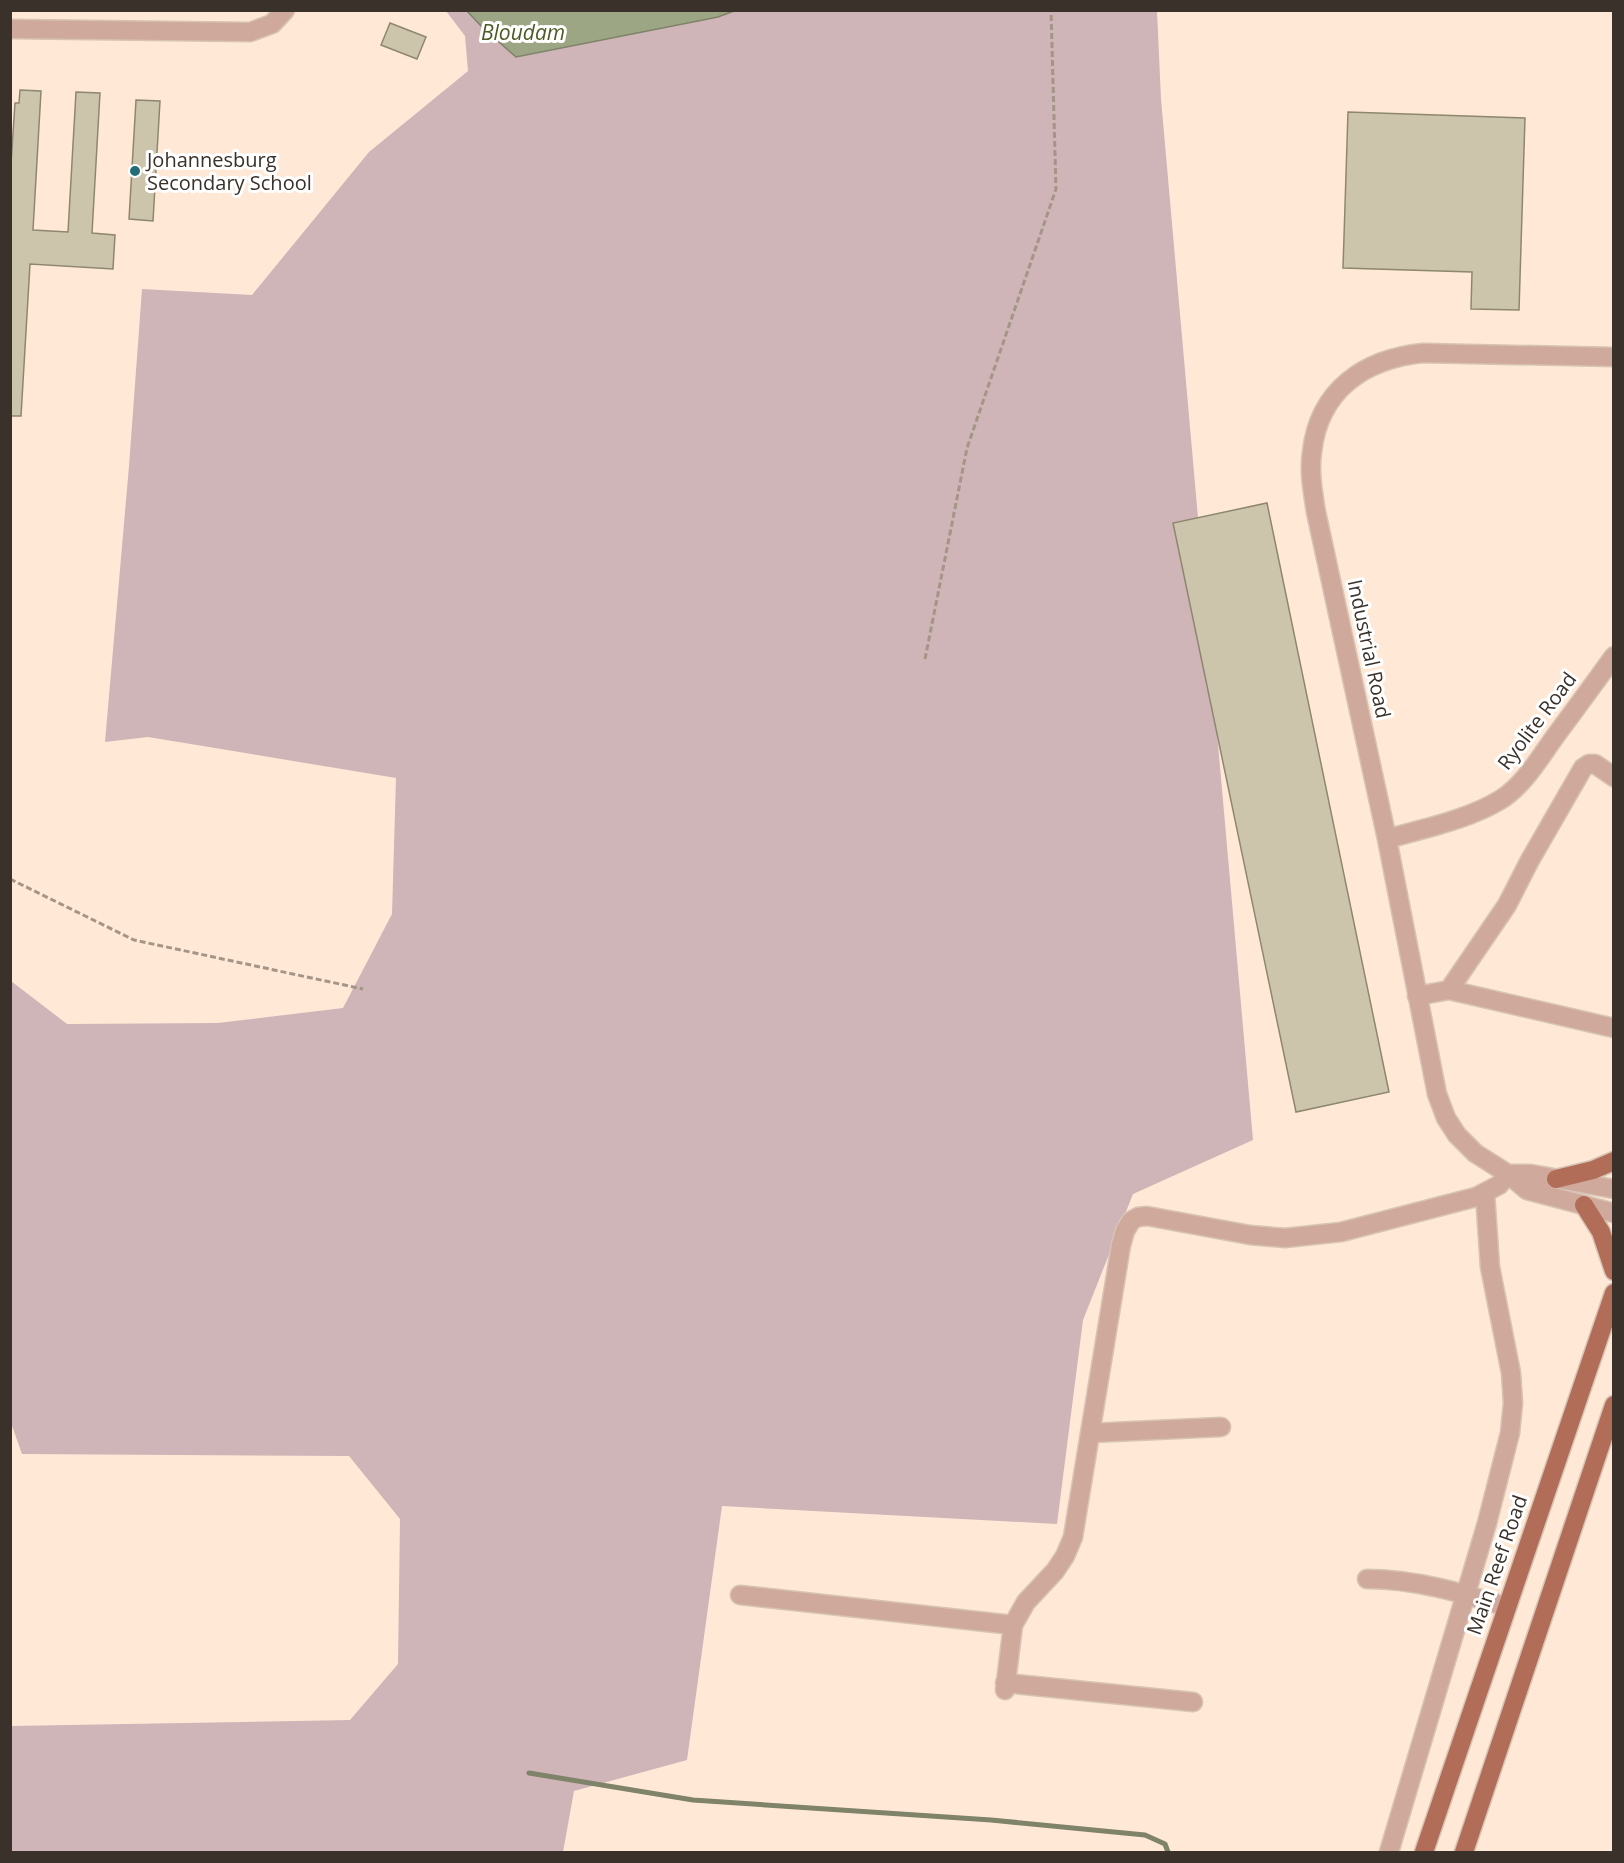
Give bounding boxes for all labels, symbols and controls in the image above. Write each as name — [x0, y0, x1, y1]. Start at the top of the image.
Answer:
water label: Bloudam — [481, 18, 565, 46]
place label: Johannesburg Secondary School — [145, 146, 312, 196]
marker: Johannesburg Secondary School — [128, 164, 142, 178]
street label: Industrial Road — [1342, 577, 1397, 721]
street label: Ryolite Road — [1491, 666, 1582, 775]
street label: Main Reef Road — [1460, 1491, 1533, 1638]

